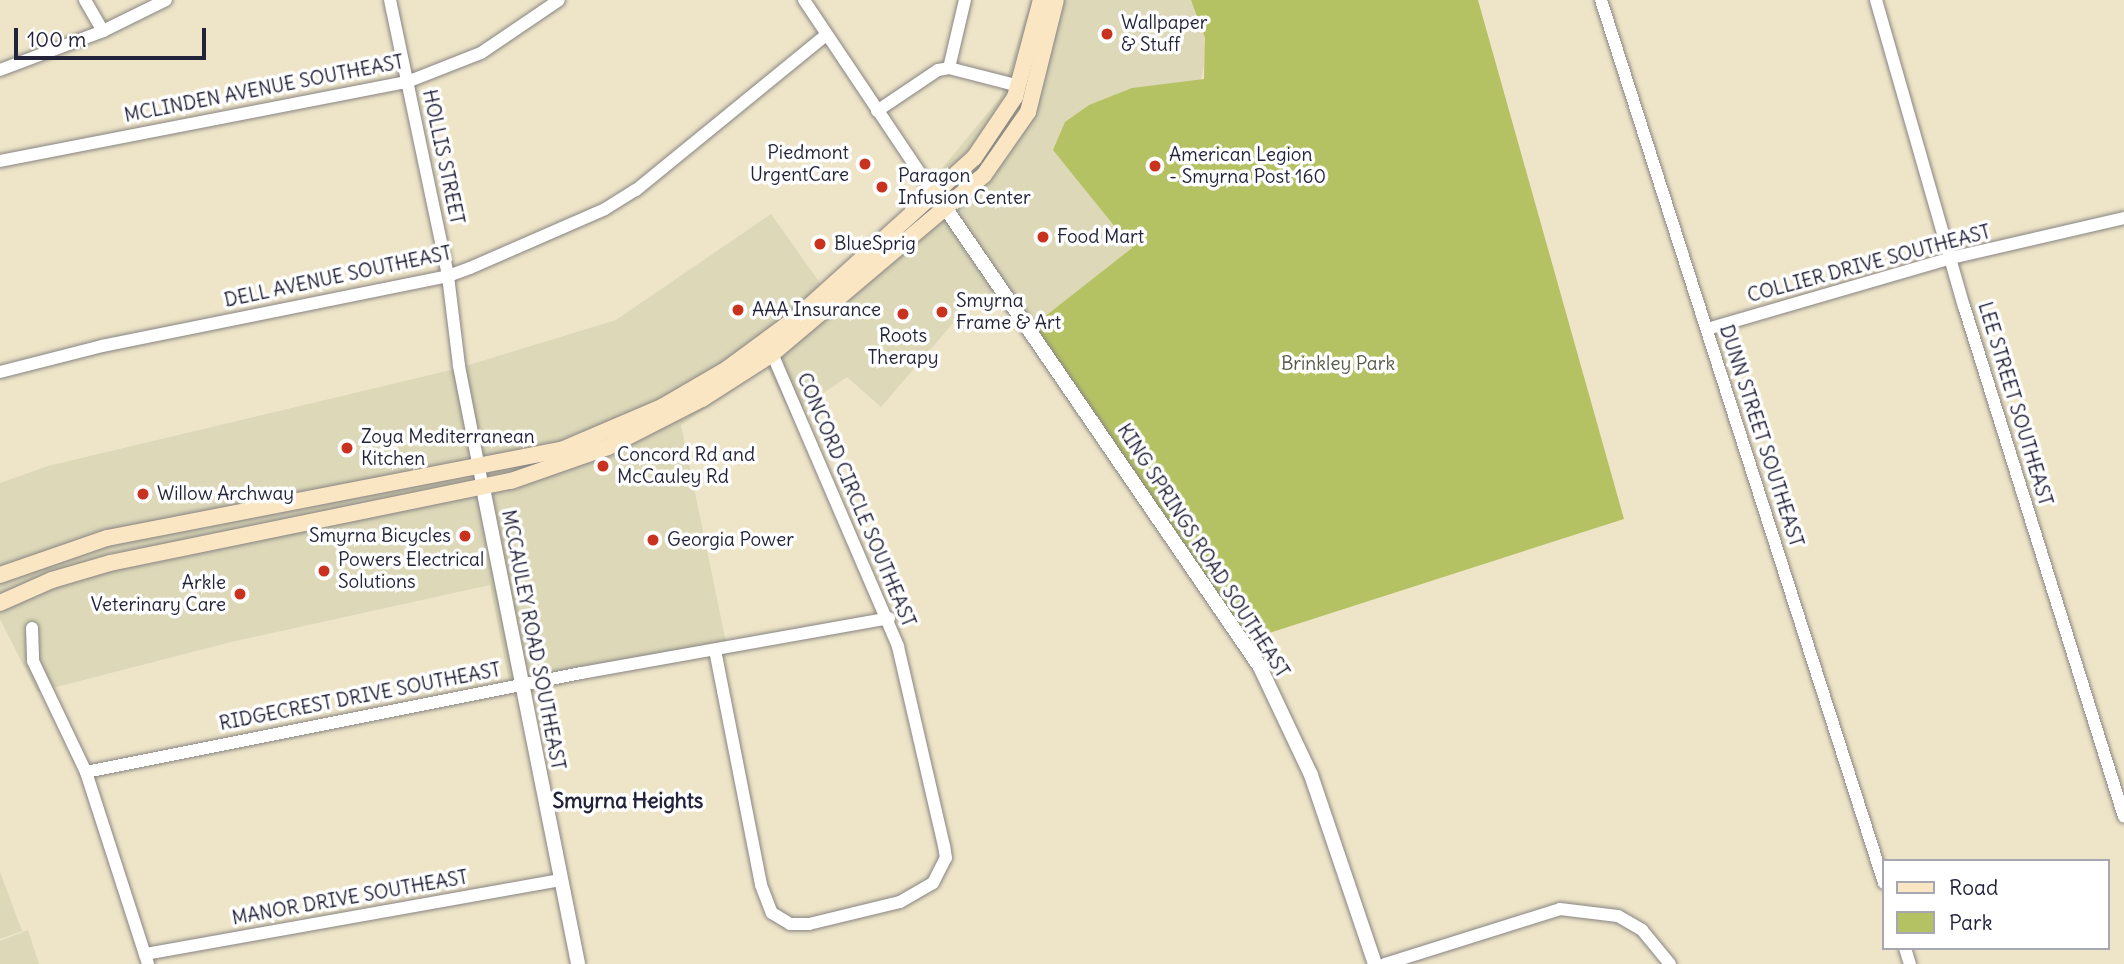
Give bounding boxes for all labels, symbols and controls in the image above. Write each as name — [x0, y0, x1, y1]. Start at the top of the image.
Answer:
place label: Wallpaper & Stuff — [1121, 12, 1208, 56]
scale bar — [18, 14, 210, 58]
text: 100 m — [27, 26, 86, 53]
marker: Wallpaper & Stuff — [1099, 26, 1115, 42]
street label: MCLINDEN AVENUE SOUTHEAST — [122, 51, 406, 127]
street label: HOLLIS STREET — [418, 88, 468, 226]
place label: Piedmont UrgentCare — [750, 142, 849, 186]
place label: American Legion - Smyrna Post 160 — [1169, 144, 1326, 188]
marker: Piedmont UrgentCare — [855, 154, 875, 174]
marker: American Legion - Smyrna Post 160 — [1147, 158, 1163, 174]
place label: Paragon Infusion Center — [898, 165, 1031, 209]
marker: Paragon Infusion Center — [872, 177, 892, 197]
street label: COLLIER DRIVE SOUTHEAST — [1745, 221, 1993, 307]
place label: Food Mart — [1057, 226, 1144, 248]
marker: Food Mart — [1035, 229, 1051, 245]
place label: BlueSprig — [834, 233, 916, 255]
marker: BlueSprig — [812, 236, 828, 252]
street label: DELL AVENUE SOUTHEAST — [222, 242, 454, 312]
place label: Smyrna Frame & Art — [956, 290, 1061, 334]
place label: AAA Insurance — [752, 299, 881, 321]
street label: LEE STREET SOUTHEAST — [1973, 299, 2057, 509]
marker: AAA Insurance — [730, 302, 746, 318]
marker: Smyrna Frame & Art — [934, 304, 950, 320]
marker: Roots Therapy — [895, 306, 911, 322]
street label: DUNN STREET SOUTHEAST — [1714, 322, 1808, 550]
place label: Roots Therapy — [867, 325, 939, 369]
park label: Brinkley Park — [1281, 353, 1395, 375]
street label: CONCORD CIRCLE SOUTHEAST — [792, 369, 920, 631]
street label: KING SPRINGS ROAD SOUTHEAST — [1112, 420, 1294, 682]
place label: Zoya Mediterranean Kitchen — [361, 426, 535, 470]
marker: Zoya Mediterranean Kitchen — [339, 440, 355, 456]
place label: Concord Rd and McCauley Rd — [617, 444, 755, 488]
marker: Concord Rd and McCauley Rd — [595, 458, 611, 474]
place label: Willow Archway — [157, 483, 294, 505]
marker: Willow Archway — [135, 486, 151, 502]
street label: MCCAULEY ROAD SOUTHEAST — [497, 508, 569, 772]
place label: Smyrna Bicycles — [309, 525, 451, 547]
marker: Smyrna Bicycles — [457, 528, 473, 544]
place label: Georgia Power — [667, 529, 794, 551]
marker: Georgia Power — [645, 532, 661, 548]
place label: Powers Electrical Solutions — [338, 549, 484, 593]
marker: Powers Electrical Solutions — [316, 563, 332, 579]
place label: Arkle Veterinary Care — [91, 572, 226, 616]
marker: Arkle Veterinary Care — [232, 586, 248, 602]
street label: RIDGECREST DRIVE SOUTHEAST — [217, 659, 503, 735]
district label: Smyrna Heights — [553, 788, 703, 814]
legend — [1882, 859, 2110, 950]
street label: MANOR DRIVE SOUTHEAST — [230, 866, 470, 930]
text: Road — [1949, 874, 1998, 901]
text: Park — [1949, 909, 1992, 936]

